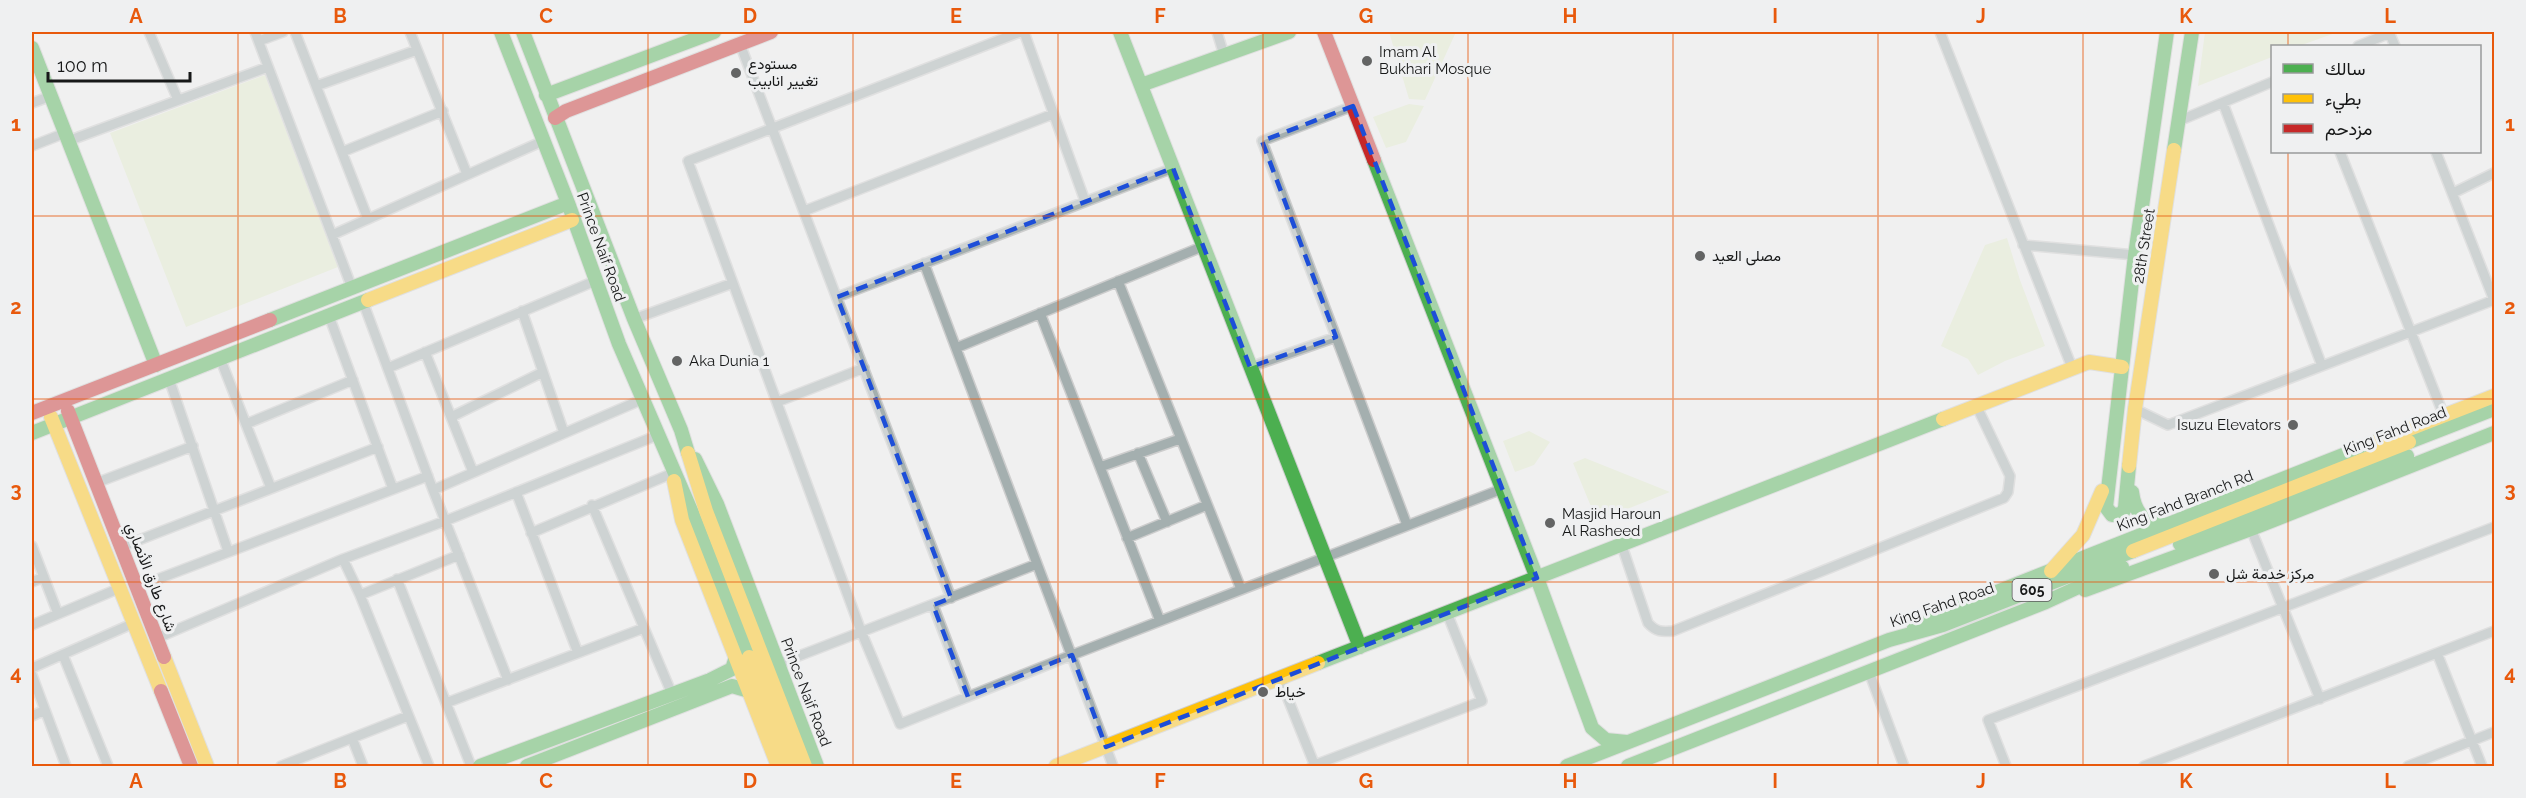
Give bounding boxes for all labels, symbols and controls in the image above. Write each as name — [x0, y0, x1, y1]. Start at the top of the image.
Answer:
text: A — [129, 4, 143, 28]
text: B — [333, 4, 347, 28]
text: C — [539, 4, 553, 28]
text: D — [743, 4, 757, 28]
text: E — [950, 4, 962, 28]
text: F — [1154, 4, 1166, 28]
text: G — [1359, 4, 1373, 28]
text: H — [1563, 4, 1577, 28]
text: I — [1772, 4, 1778, 28]
text: J — [1976, 4, 1986, 28]
text: K — [2179, 4, 2193, 28]
text: L — [2384, 4, 2396, 28]
place label: Imam Al Bukhari Mosque — [1379, 43, 1491, 78]
scale bar — [48, 45, 190, 83]
legend — [2271, 45, 2481, 153]
marker: Imam Al Bukhari Mosque — [1360, 54, 1374, 68]
text: 100 m — [57, 55, 108, 76]
place label: مستودع تغيير انابيب — [748, 55, 819, 90]
text: سالك — [2325, 58, 2365, 79]
marker: مستودع تغيير انابيب — [729, 66, 743, 80]
text: بطيء — [2325, 88, 2361, 114]
text: 1 — [11, 112, 21, 136]
text: 1 — [2505, 112, 2515, 136]
text: مزدحم — [2325, 118, 2372, 141]
street label: Prince Naif Road — [573, 190, 629, 304]
street label: 28th Street — [2129, 207, 2159, 285]
place label: مصلى العيد — [1712, 247, 1781, 266]
marker: مصلى العيد — [1693, 249, 1707, 263]
text: 2 — [10, 295, 22, 319]
text: 2 — [2504, 295, 2516, 319]
place label: Aka Dunia 1 — [689, 352, 770, 370]
marker: Aka Dunia 1 — [670, 354, 684, 368]
street label: King Fahd Road — [2341, 403, 2449, 459]
place label: Isuzu Elevators — [2177, 416, 2281, 434]
marker: Isuzu Elevators — [2286, 418, 2300, 432]
street label: King Fahd Branch Rd — [2114, 467, 2256, 535]
text: 3 — [10, 478, 22, 502]
text: 3 — [2504, 478, 2516, 502]
place label: Masjid Haroun Al Rasheed — [1562, 505, 1661, 540]
marker: Masjid Haroun Al Rasheed — [1543, 516, 1557, 530]
street label: شارع طارق الأنصاري — [118, 520, 180, 636]
place label: مركز خدمة شل — [2226, 565, 2314, 583]
marker: مركز خدمة شل — [2207, 567, 2221, 581]
street label: King Fahd Road — [1888, 579, 1996, 631]
road number: 605 — [2012, 579, 2052, 601]
street label: Prince Naif Road — [777, 635, 835, 749]
text: 4 — [10, 661, 22, 685]
text: 4 — [2504, 661, 2516, 685]
place label: خياط — [1275, 683, 1306, 701]
marker: خياط — [1256, 685, 1270, 699]
text: A — [129, 769, 143, 793]
text: B — [333, 769, 347, 793]
text: C — [539, 769, 553, 793]
text: D — [743, 769, 757, 793]
text: E — [950, 769, 962, 793]
text: F — [1154, 769, 1166, 793]
text: G — [1359, 769, 1373, 793]
text: H — [1563, 769, 1577, 793]
text: I — [1772, 769, 1778, 793]
text: J — [1976, 769, 1986, 793]
text: K — [2179, 769, 2193, 793]
text: L — [2384, 769, 2396, 793]

